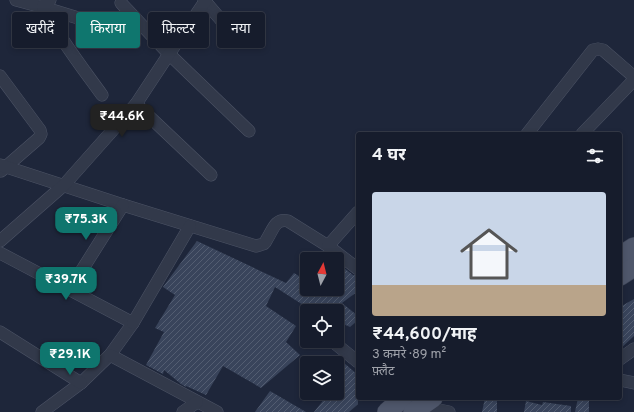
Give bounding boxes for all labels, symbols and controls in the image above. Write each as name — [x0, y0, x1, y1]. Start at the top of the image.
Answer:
chip: खरीदें — [12, 12, 68, 48]
chip: किराया — [76, 12, 140, 48]
chip: फ़िल्टर — [148, 12, 209, 48]
chip: नया — [217, 12, 265, 48]
pin: ₹44.6K — [89, 104, 155, 138]
text: ₹44.6K — [99, 109, 145, 125]
text: 4 घर — [372, 145, 406, 167]
icon: filters — [584, 145, 606, 167]
pin: ₹75.3K — [53, 207, 119, 241]
text: ₹75.3K — [64, 212, 108, 228]
icon: home — [453, 218, 525, 290]
north arrow — [300, 252, 344, 296]
map controls — [300, 252, 344, 400]
pin: ₹39.7K — [33, 267, 99, 301]
text: ₹39.7K — [45, 272, 87, 288]
button: locate — [300, 304, 344, 348]
text: ₹44,600/माह — [372, 324, 477, 346]
pin: ₹29.1K — [37, 342, 103, 376]
text: ₹29.1K — [49, 347, 91, 363]
text: 3 कमरे · 89 m² — [372, 347, 446, 363]
button: layers — [300, 356, 344, 400]
text: फ़्लैट — [372, 364, 395, 380]

